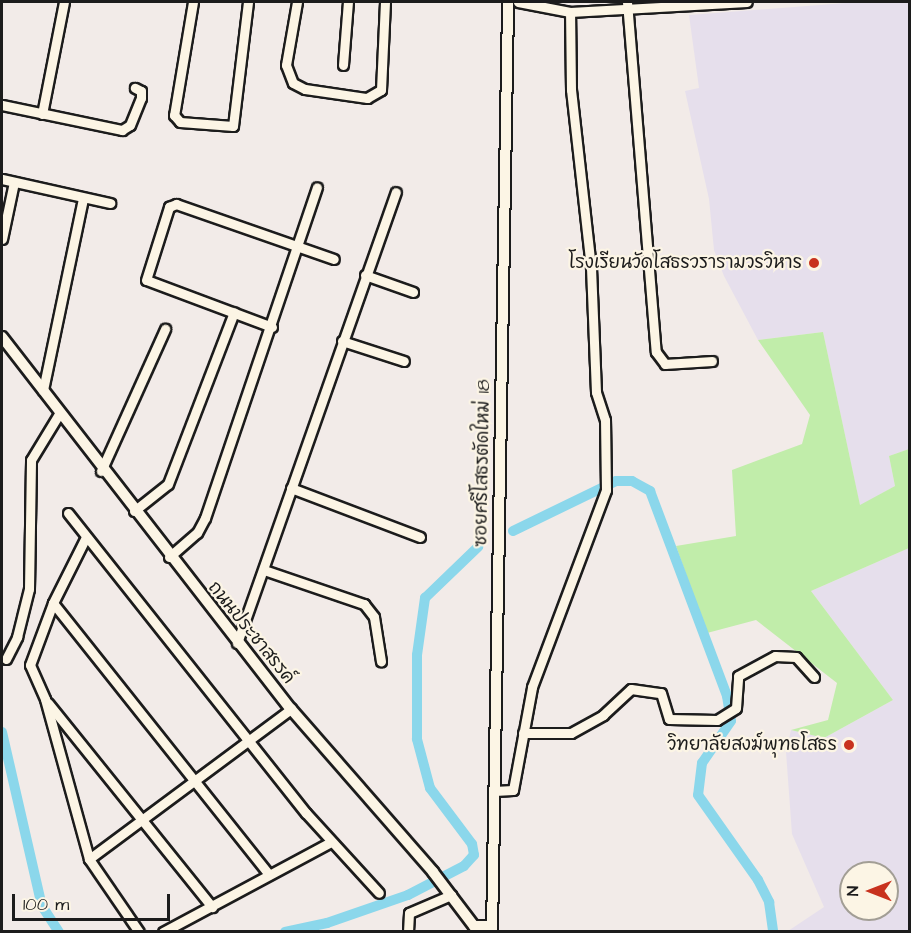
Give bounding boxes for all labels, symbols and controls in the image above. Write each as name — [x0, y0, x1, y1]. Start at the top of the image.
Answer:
place label: โรงเรียนวัดโสธรวรารามวรวิหาร — [568, 252, 802, 274]
marker: โรงเรียนวัดโสธรวรารามวรวิหาร — [807, 256, 821, 270]
street label: ซอยศรีโสธรตัดใหม่ 18 — [471, 379, 495, 547]
street label: ถนนประชาสรรค์ — [203, 577, 299, 689]
place label: วิทยาลัยสงฆ์พุทธโสธร — [667, 734, 837, 756]
marker: วิทยาลัยสงฆ์พุทธโสธร — [842, 738, 856, 752]
north arrow — [839, 861, 899, 921]
scale bar — [15, 882, 172, 920]
text: N — [842, 886, 864, 896]
text: 100 m — [23, 892, 69, 917]

